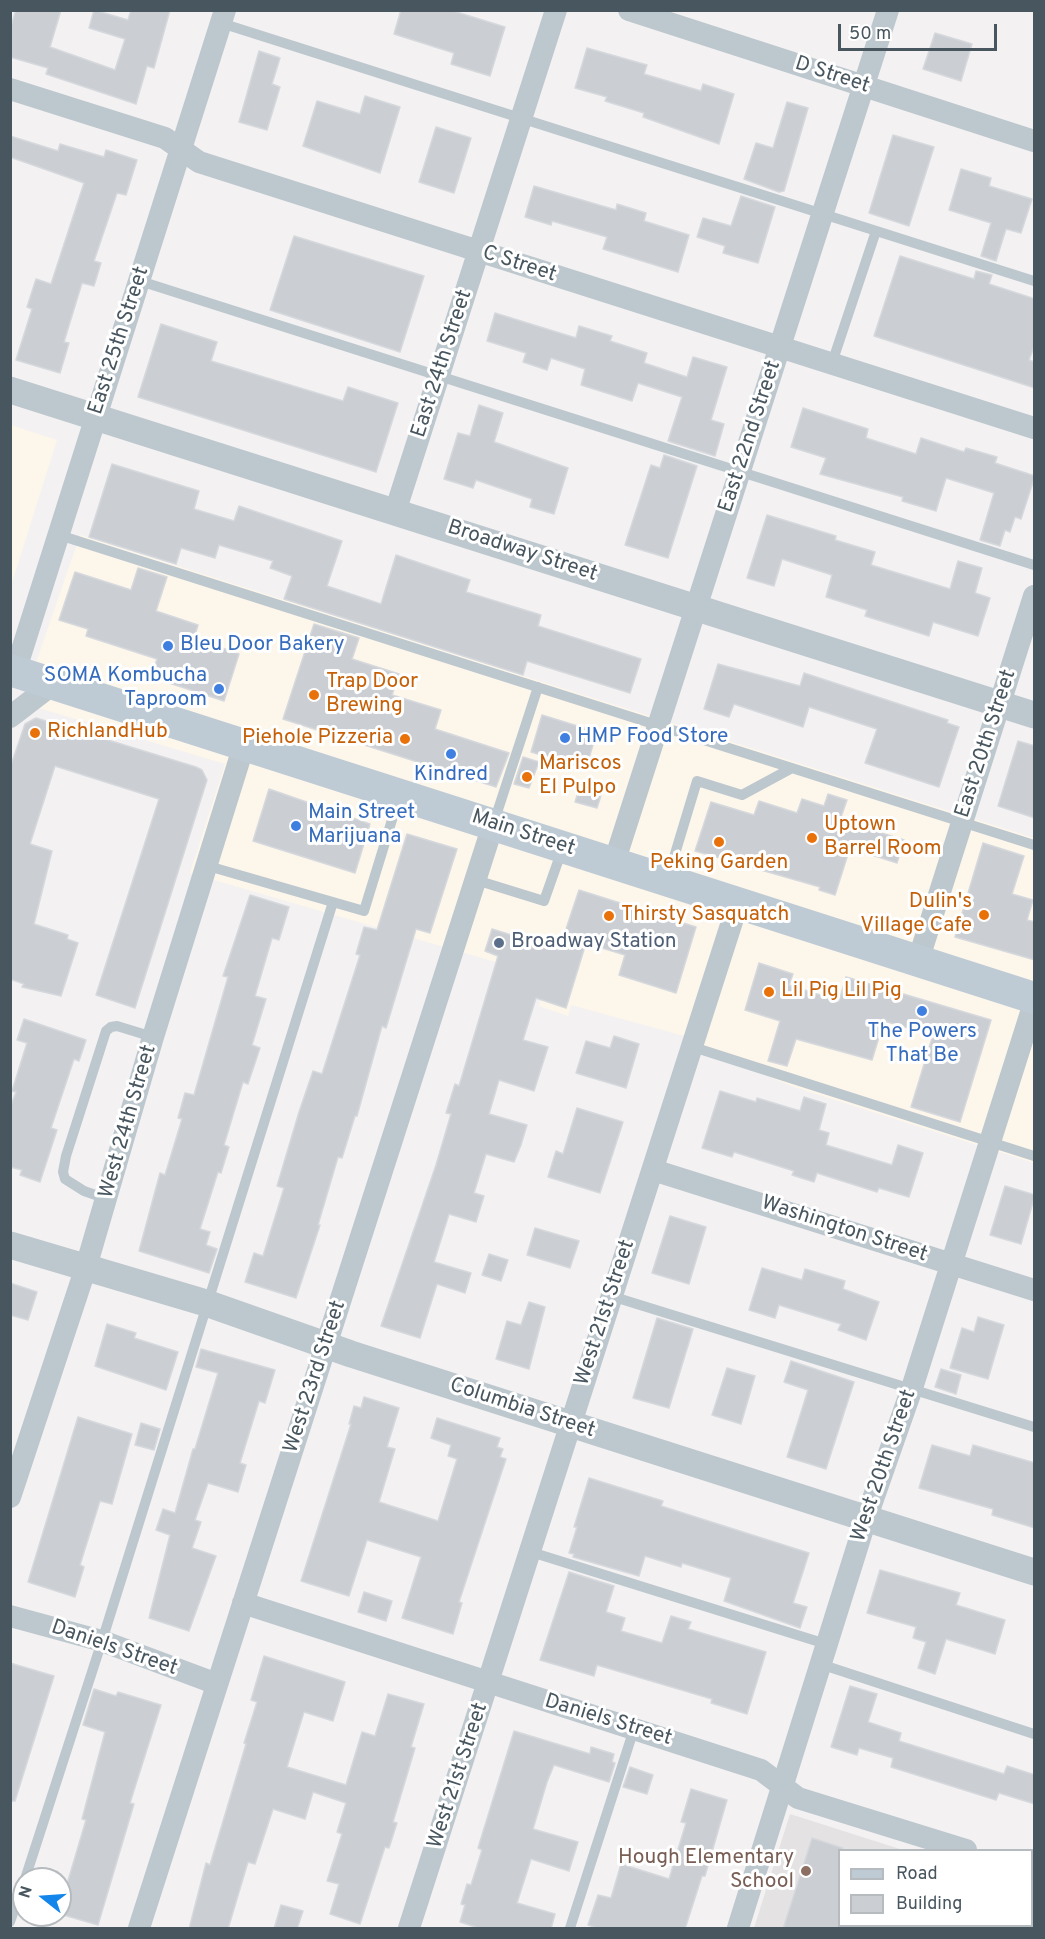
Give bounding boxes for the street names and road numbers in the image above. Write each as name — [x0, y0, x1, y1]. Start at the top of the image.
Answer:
street label: D Street — [791, 52, 873, 100]
street label: C Street — [479, 241, 559, 289]
street label: East 25th Street — [84, 264, 156, 418]
street label: East 24th Street — [407, 287, 479, 441]
street label: East 22nd Street — [715, 358, 787, 516]
street label: Broadway Street — [444, 516, 600, 588]
street label: East 20th Street — [951, 667, 1023, 821]
street label: Main Street — [468, 805, 578, 863]
street label: West 24th Street — [95, 1042, 163, 1202]
street label: Washington Street — [758, 1191, 930, 1269]
street label: West 21st Street — [571, 1237, 641, 1389]
street label: West 23rd Street — [280, 1298, 352, 1456]
street label: Columbia Street — [446, 1374, 598, 1444]
street label: West 20th Street — [847, 1387, 923, 1545]
street label: Daniels Street — [48, 1616, 180, 1682]
street label: Daniels Street — [541, 1690, 675, 1752]
street label: West 21st Street — [424, 1700, 494, 1852]

